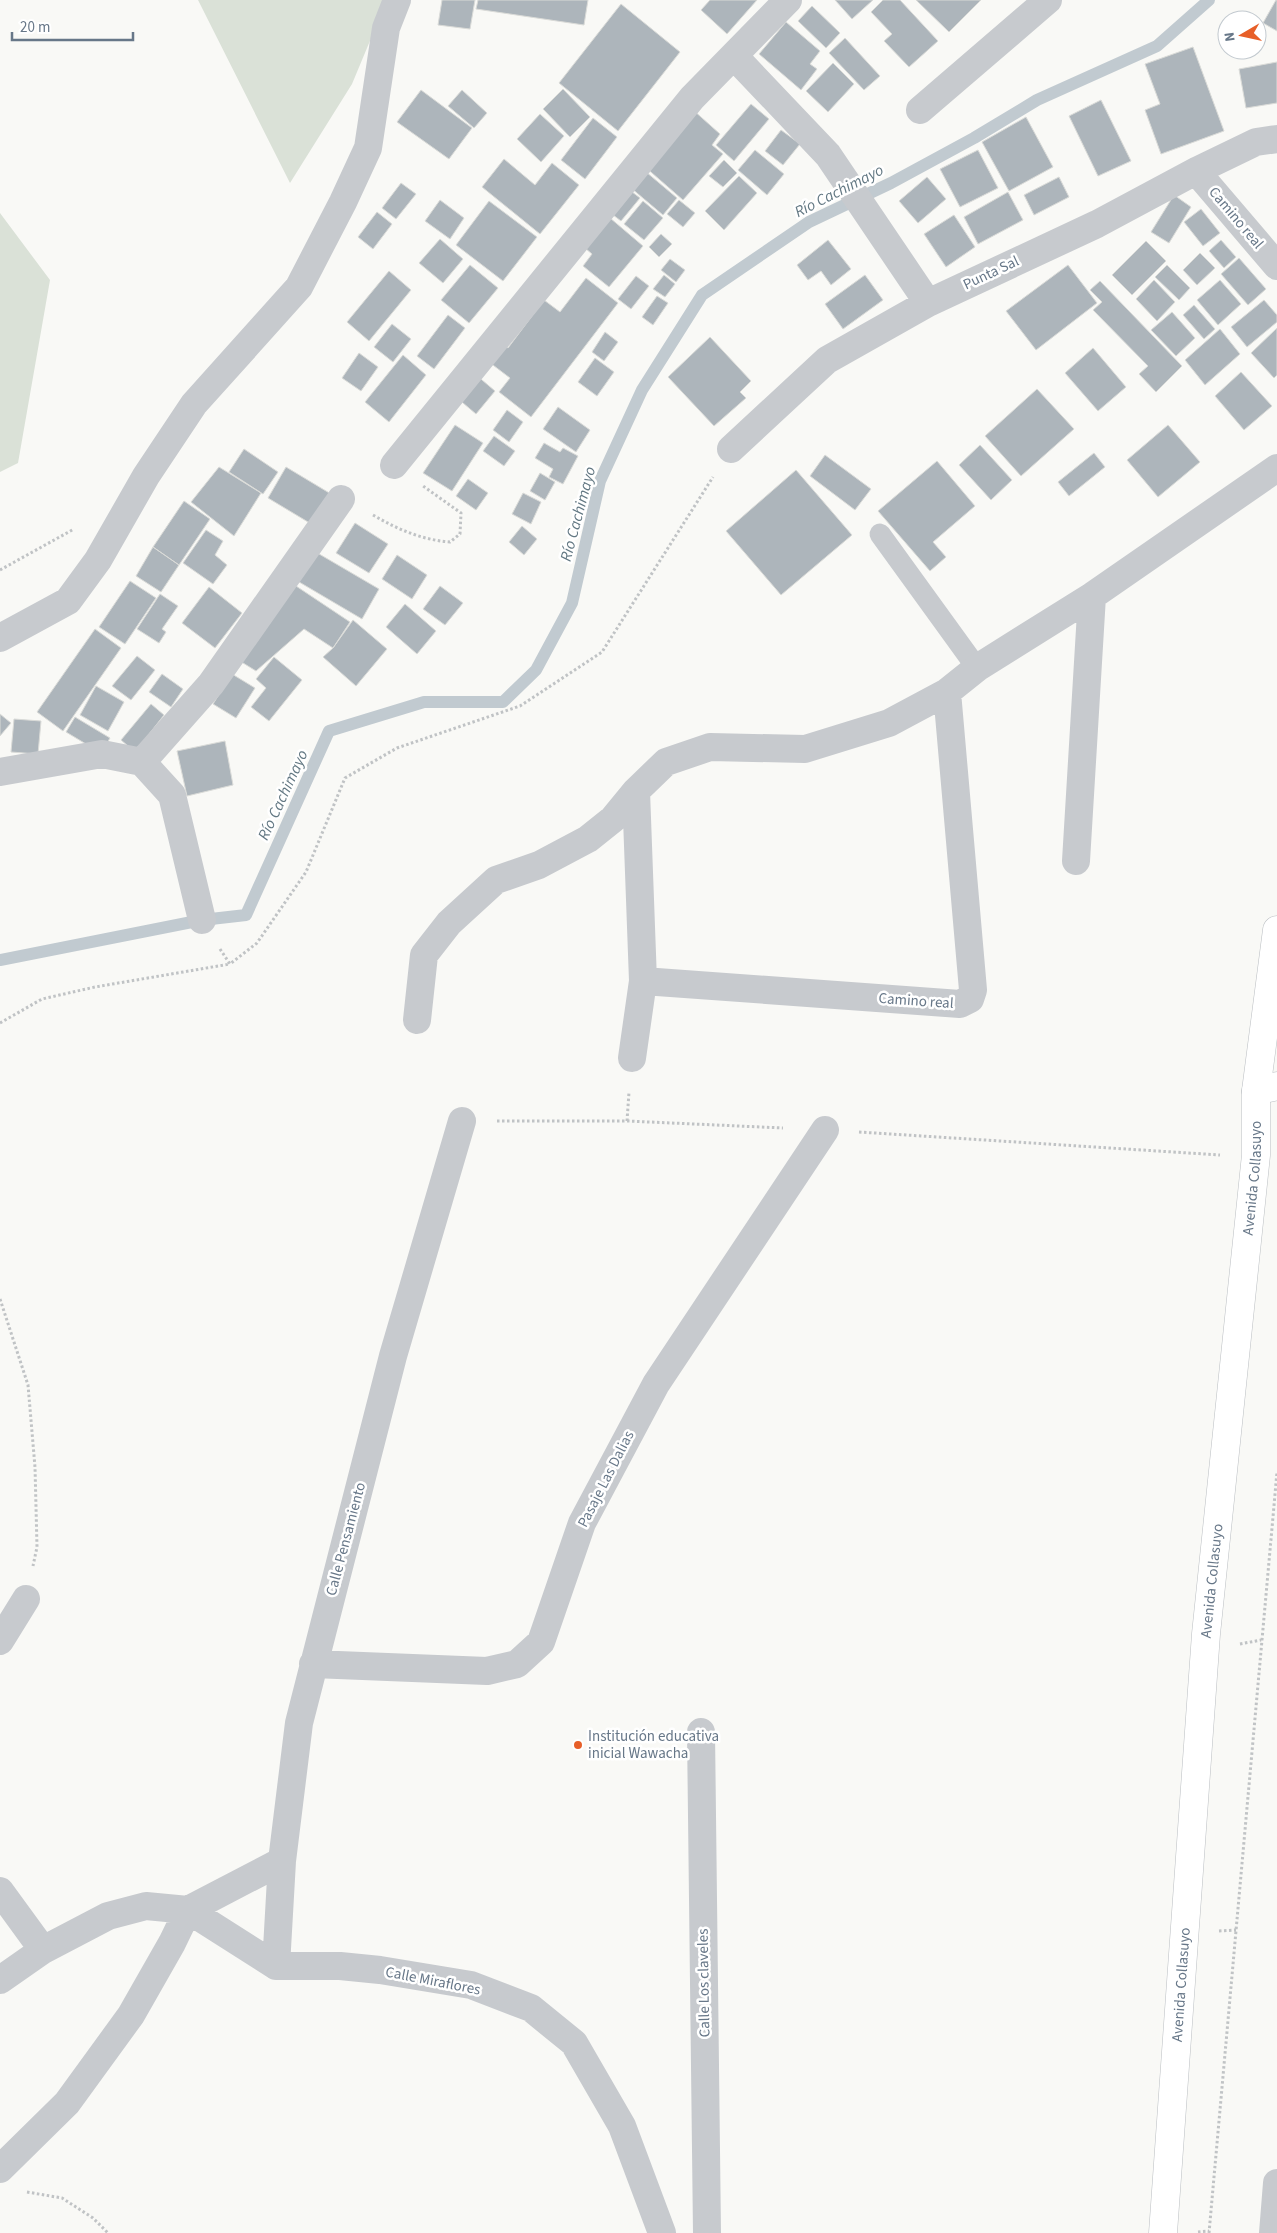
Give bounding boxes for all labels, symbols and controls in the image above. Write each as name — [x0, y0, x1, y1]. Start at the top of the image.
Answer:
scale bar — [12, 10, 134, 42]
north arrow — [1217, 10, 1267, 60]
text: 20 m — [20, 17, 50, 38]
text: N — [1220, 31, 1241, 43]
water label: Río Cachimayo — [791, 159, 887, 223]
street label: Camino real — [1204, 182, 1268, 254]
street label: Punta Sal — [960, 251, 1023, 295]
water label: Río Cachimayo — [555, 464, 601, 564]
water label: Río Cachimayo — [252, 746, 314, 844]
street label: Camino real — [878, 988, 954, 1014]
street label: Avenida Collasuyo — [1237, 1121, 1267, 1236]
street label: Pasaje Las Dalias — [573, 1427, 639, 1531]
street label: Calle Pensamiento — [321, 1480, 371, 1598]
street label: Avenida Collasuyo — [1195, 1523, 1228, 1639]
place label: Institución educativa inicial Wawacha — [588, 1726, 719, 1764]
marker: Institución educativa inicial Wawacha — [572, 1739, 584, 1751]
street label: Avenida Collasuyo — [1166, 1927, 1195, 2043]
street label: Calle Los claveles — [693, 1928, 715, 2038]
street label: Calle Miraflores — [384, 1962, 482, 2000]

